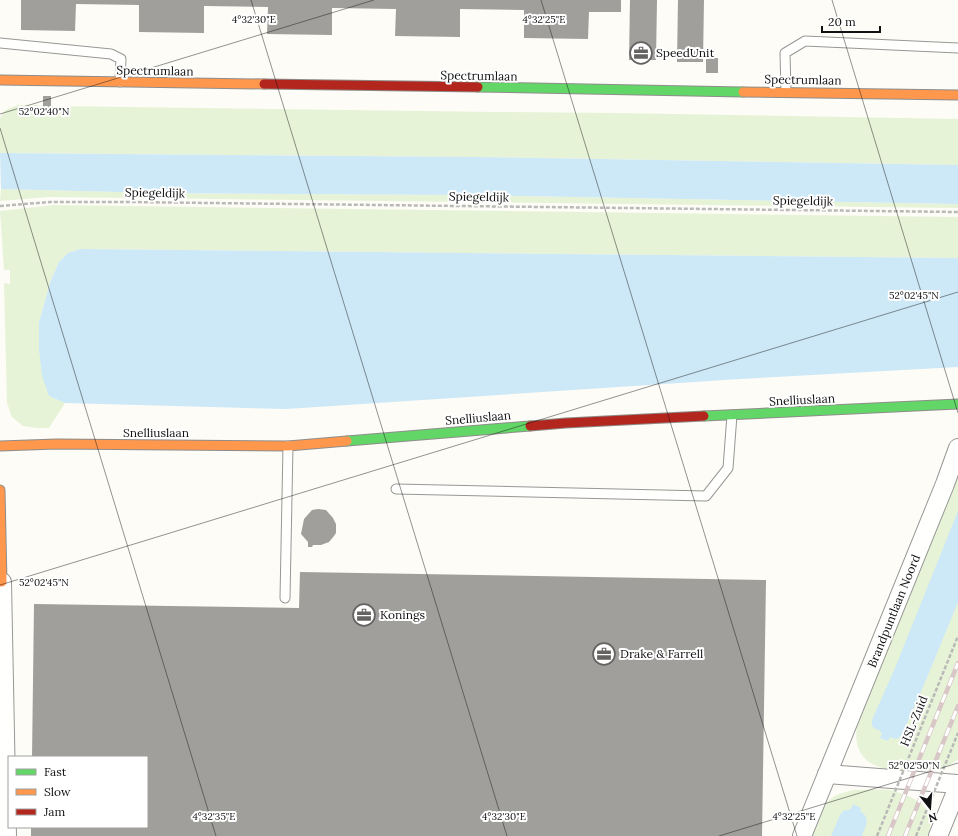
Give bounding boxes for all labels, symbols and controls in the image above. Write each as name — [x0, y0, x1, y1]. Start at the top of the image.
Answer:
scale bar — [822, 8, 880, 34]
text: 4°32'30"E — [232, 13, 276, 26]
text: 4°32'25"E — [523, 13, 565, 26]
text: 20 m — [828, 14, 856, 29]
office icon: SpeedUnit — [628, 40, 654, 66]
place label: SpeedUnit — [656, 45, 715, 60]
street label: Spectrumlaan — [116, 62, 194, 79]
street label: Spectrumlaan — [440, 67, 518, 84]
street label: Spectrumlaan — [764, 71, 842, 88]
text: 52°02'40"N — [19, 105, 70, 118]
street label: Spiegeldijk — [125, 184, 186, 201]
street label: Spiegeldijk — [449, 188, 510, 205]
street label: Spiegeldijk — [773, 192, 834, 209]
text: 52°02'45"N — [889, 289, 939, 302]
street label: Snelliuslaan — [769, 390, 835, 409]
street label: Snelliuslaan — [444, 407, 512, 428]
street label: Snelliuslaan — [123, 425, 189, 440]
street label: Brandpuntlaan Noord — [864, 552, 923, 670]
text: 52°02'45"N — [19, 576, 69, 589]
office icon: Konings — [351, 602, 377, 628]
place label: Konings — [380, 607, 426, 622]
office icon: Drake & Farrell — [591, 641, 617, 667]
place label: Drake & Farrell — [620, 646, 703, 661]
street label: HSL-Zuid — [897, 693, 930, 748]
legend — [8, 756, 148, 828]
text: 52°02'50"N — [888, 759, 940, 772]
text: Fast — [44, 764, 67, 779]
text: Slow — [44, 784, 71, 799]
north arrow — [910, 788, 950, 828]
text: Jam — [43, 804, 65, 819]
text: 4°32'35"E — [192, 810, 236, 823]
text: 4°32'30"E — [482, 810, 526, 823]
text: 4°32'25"E — [773, 810, 815, 823]
text: N — [926, 810, 939, 826]

